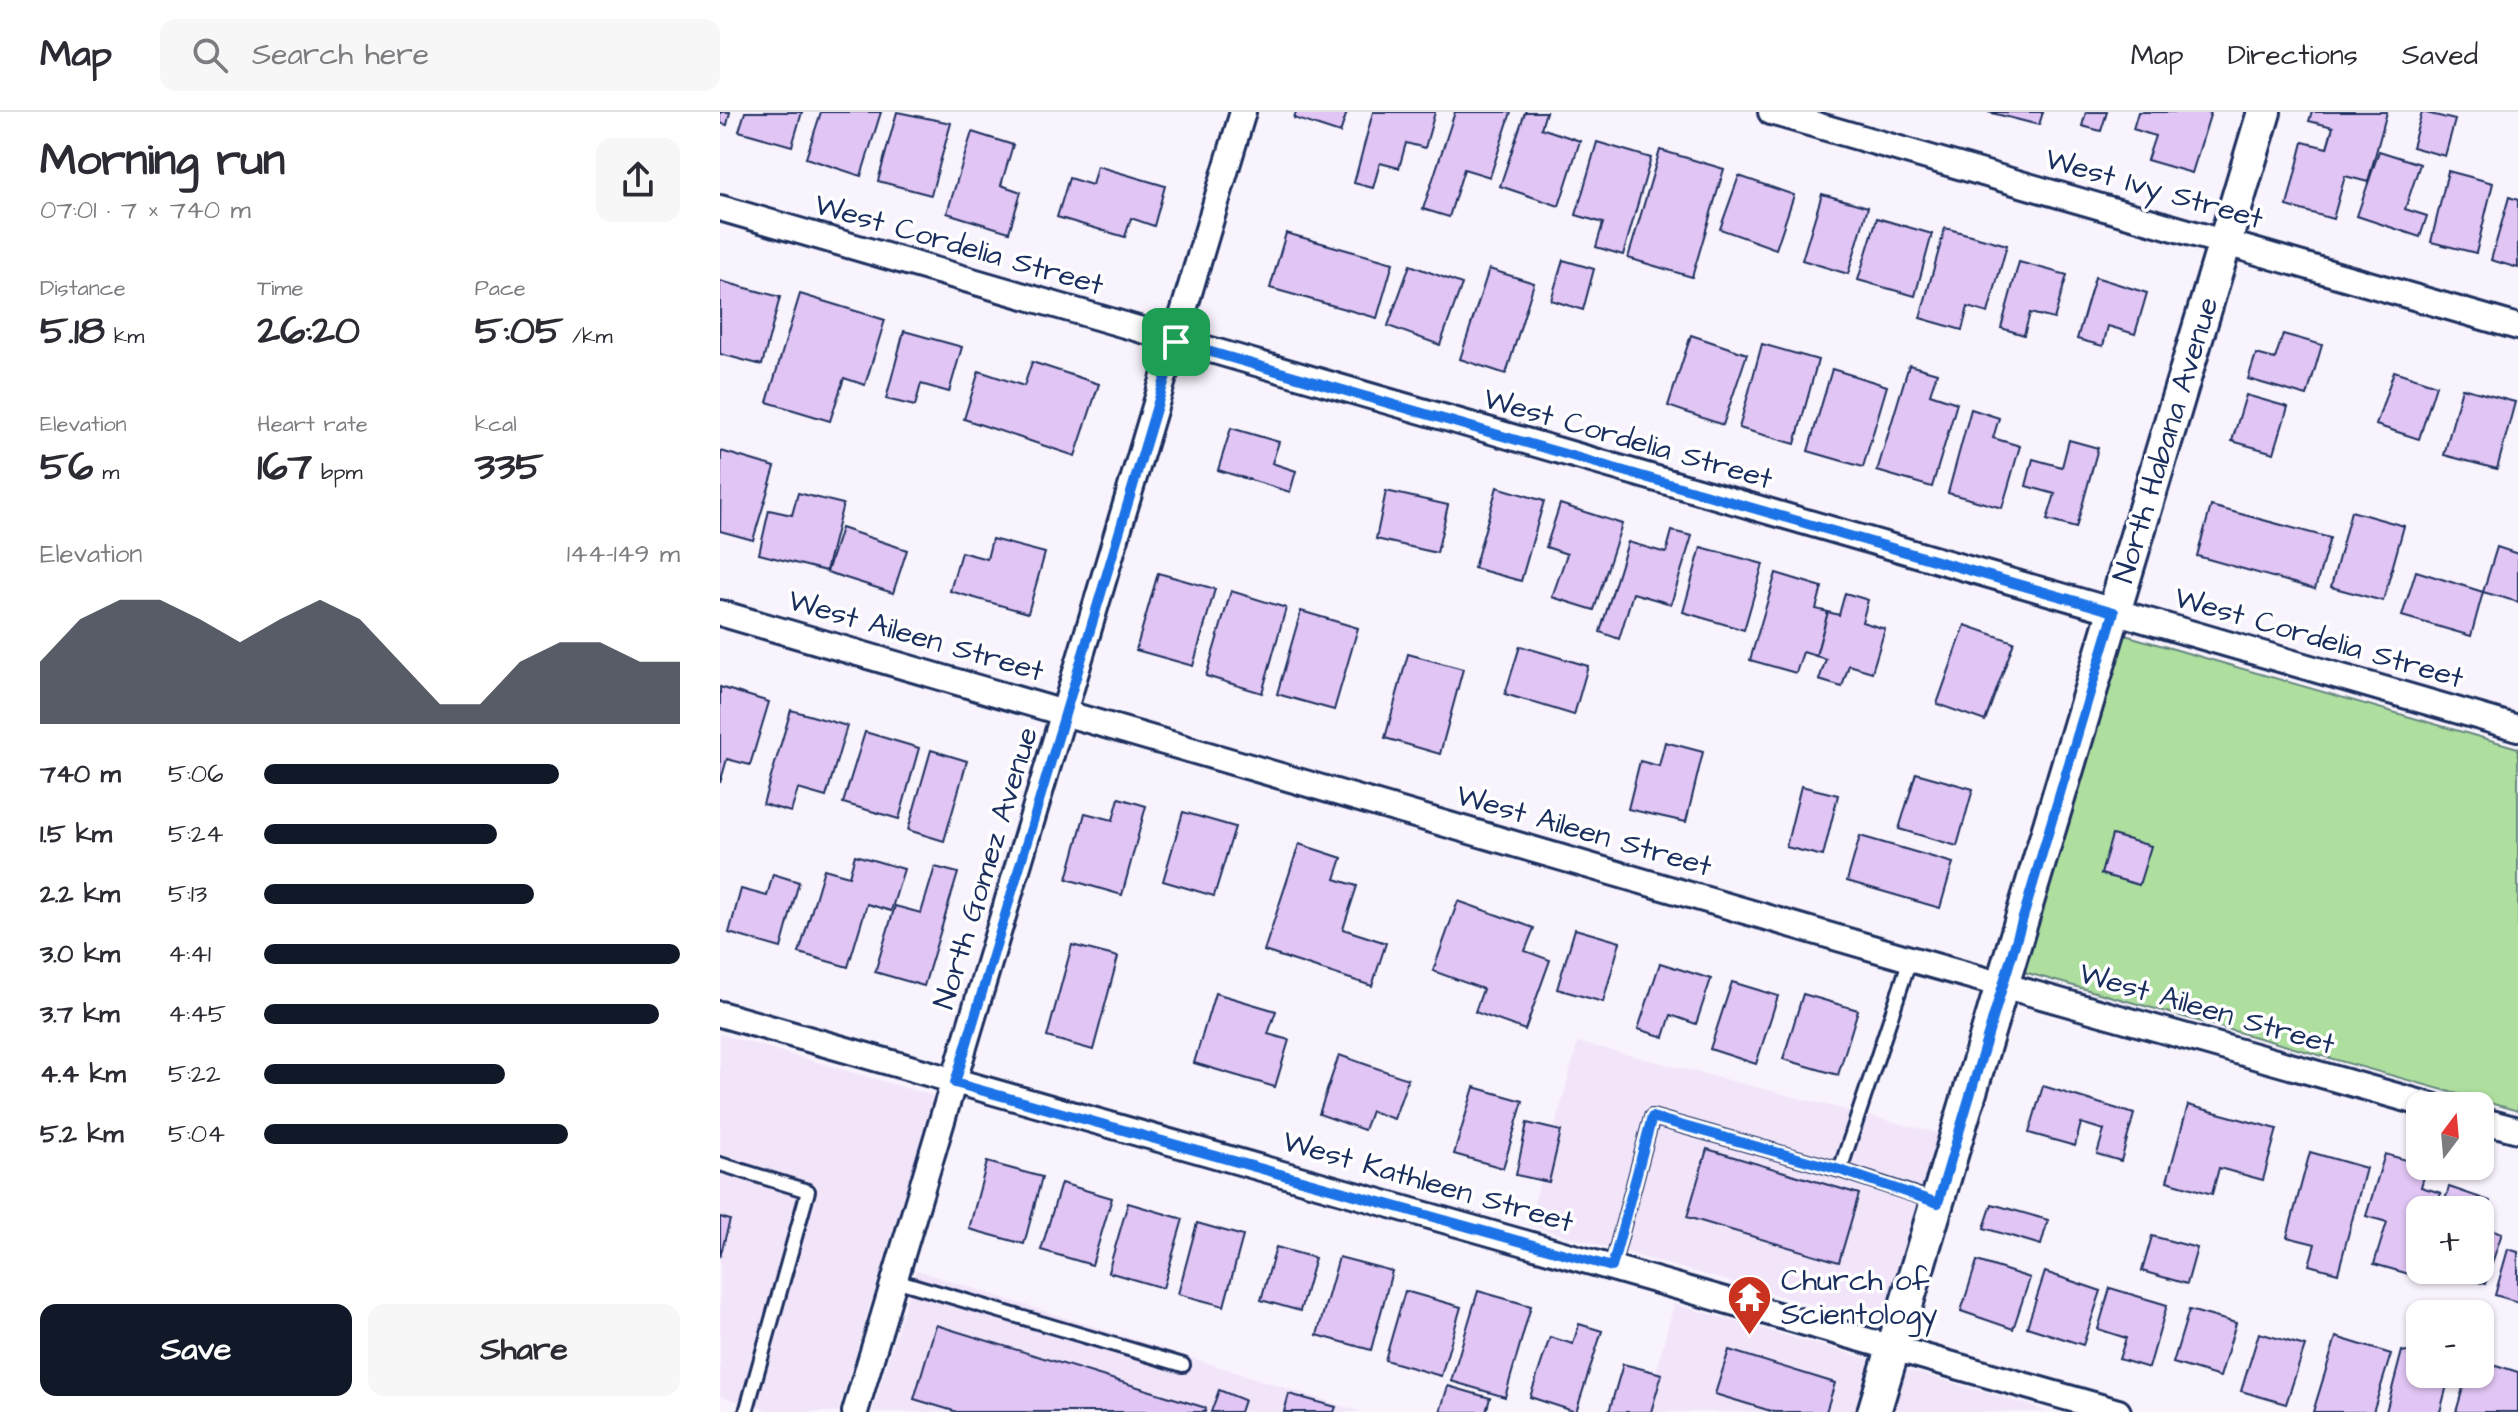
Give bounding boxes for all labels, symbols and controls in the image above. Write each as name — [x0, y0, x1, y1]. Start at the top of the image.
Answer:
search box — [160, 19, 720, 91]
text: Map — [40, 29, 112, 81]
icon: search — [188, 33, 232, 77]
text: Search here — [252, 34, 429, 76]
text: Map — [2131, 36, 2184, 75]
text: Directions — [2228, 36, 2358, 75]
text: Saved — [2402, 36, 2478, 75]
text: Morning run — [40, 131, 285, 192]
button: share — [596, 138, 680, 222]
street label: West Ivy Street — [2040, 138, 2268, 241]
street label: West Cordelia Street — [809, 184, 1109, 306]
text: 07:01 · 7 × 740 m — [40, 192, 251, 228]
text: Distance — [40, 273, 126, 304]
text: Time — [257, 273, 303, 304]
text: Pace — [475, 273, 526, 304]
street label: North Habana Avenue — [2103, 292, 2229, 588]
text: 5.18 — [40, 304, 105, 359]
text: 26:20 — [257, 304, 360, 359]
text: 5:05 — [475, 304, 563, 359]
pin — [1142, 308, 1210, 376]
icon: arrive — [1154, 320, 1198, 364]
text: km — [105, 321, 144, 352]
text: /km — [563, 321, 613, 352]
street label: West Cordelia Street — [1478, 378, 1778, 500]
text: Elevation — [40, 409, 127, 440]
text: Heart rate — [257, 409, 368, 440]
text: kcal — [475, 409, 517, 440]
text: 56 — [40, 440, 93, 495]
text: 167 — [257, 440, 312, 495]
text: 335 — [475, 440, 544, 495]
text: m — [93, 457, 119, 488]
text: bpm — [312, 457, 363, 488]
text: Elevation — [40, 536, 142, 572]
text: 144–149 m — [567, 536, 680, 572]
street label: West Cordelia Street — [2169, 577, 2469, 699]
street label: West Aileen Street — [783, 579, 1049, 693]
street label: North Gomez Avenue — [923, 722, 1049, 1014]
text: 740 m — [40, 756, 121, 792]
text: 5:06 — [168, 756, 223, 792]
street label: West Aileen Street — [1451, 774, 1717, 888]
text: 1.5 km — [40, 816, 112, 852]
text: 5:24 — [168, 816, 223, 852]
text: 2.2 km — [40, 876, 120, 912]
text: 5:13 — [168, 876, 207, 912]
text: 3.0 km — [40, 936, 120, 972]
text: 4:41 — [168, 936, 211, 972]
street label: West Aileen Street — [2074, 952, 2340, 1066]
text: 3.7 km — [40, 996, 120, 1032]
text: 4:45 — [168, 996, 226, 1032]
text: 4.4 km — [40, 1056, 126, 1092]
text: 5:22 — [168, 1056, 221, 1092]
north arrow — [2406, 1092, 2494, 1180]
map controls — [2406, 1092, 2494, 1388]
text: 5.2 km — [40, 1116, 124, 1152]
text: 5:04 — [168, 1116, 225, 1152]
street label: West Kathleen Street — [1278, 1120, 1578, 1244]
button: + — [2406, 1196, 2494, 1284]
place label: Church of Scientology — [1781, 1260, 1938, 1337]
temple icon: Church of Scientology — [1726, 1274, 1774, 1337]
button: − — [2406, 1300, 2494, 1388]
button: Save — [40, 1304, 352, 1396]
button: Share — [368, 1304, 680, 1396]

